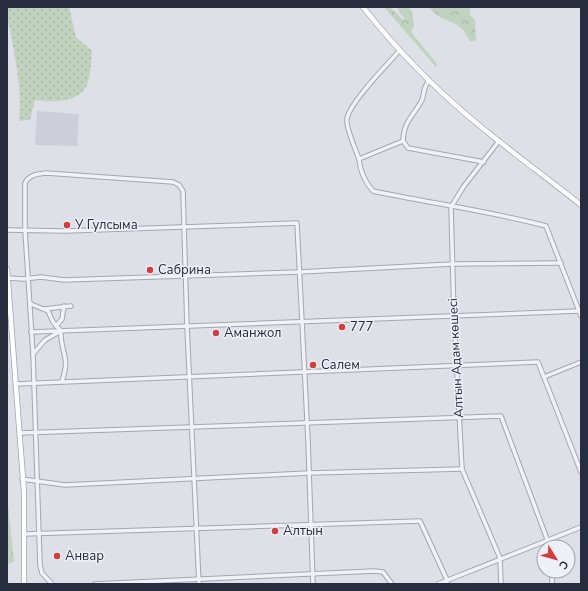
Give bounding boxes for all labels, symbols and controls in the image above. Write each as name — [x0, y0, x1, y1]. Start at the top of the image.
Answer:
place label: У Гулсыма — [74, 216, 138, 234]
marker: У Гулсыма — [62, 220, 72, 230]
place label: Сабрина — [158, 261, 211, 279]
marker: Сабрина — [145, 265, 155, 275]
street label: Алтын Адам көшесі — [444, 298, 468, 418]
place label: 777 — [350, 318, 373, 336]
marker: 777 — [337, 322, 347, 332]
place label: Аманжол — [224, 324, 282, 342]
marker: Аманжол — [211, 328, 221, 338]
place label: Салем — [321, 356, 360, 374]
marker: Салем — [308, 360, 318, 370]
place label: Алтын — [283, 522, 323, 540]
marker: Алтын — [270, 526, 280, 536]
north arrow — [536, 539, 576, 579]
place label: Анвар — [65, 547, 104, 565]
marker: Анвар — [52, 551, 62, 561]
text: С — [555, 557, 572, 573]

